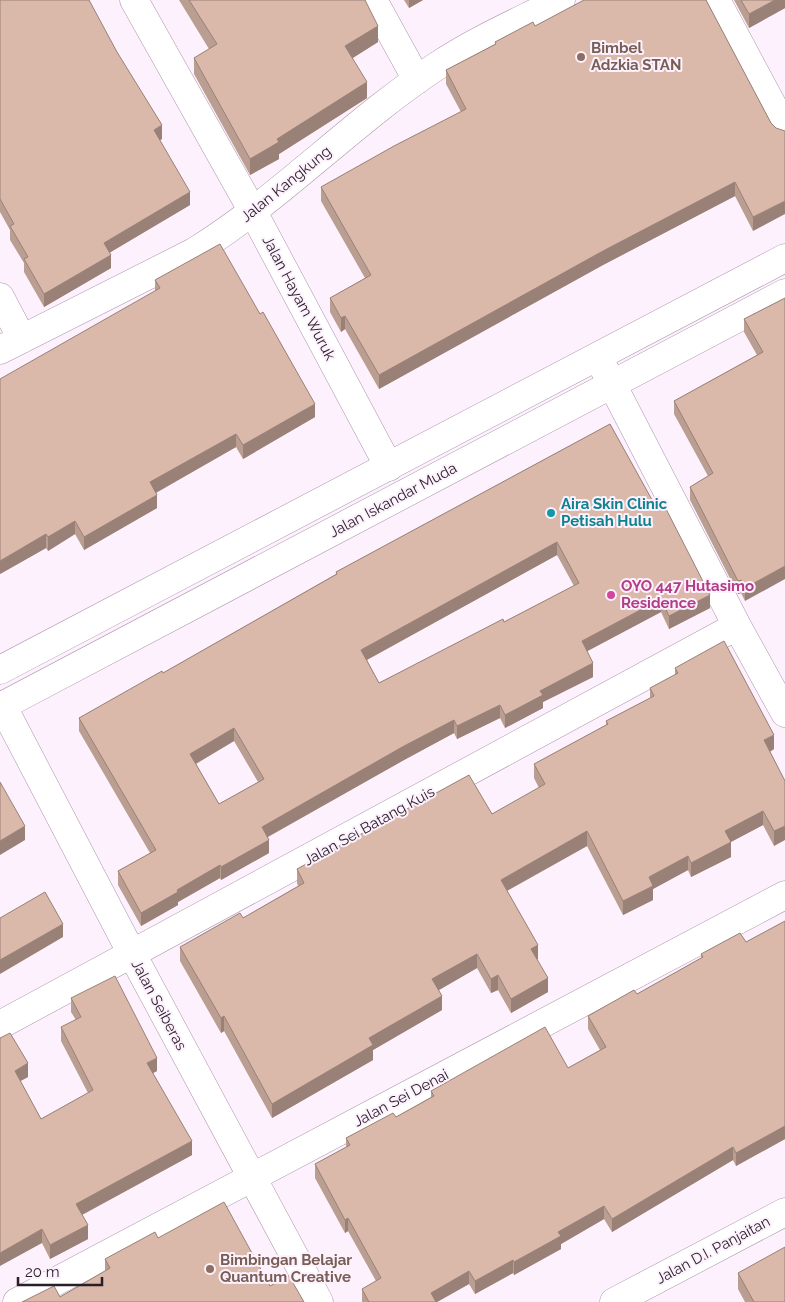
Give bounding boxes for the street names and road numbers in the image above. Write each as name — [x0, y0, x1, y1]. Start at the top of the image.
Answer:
street label: Jalan Kangkung — [237, 142, 335, 226]
street label: Jalan Hayam Wuruk — [259, 233, 339, 363]
street label: Jalan Iskandar Muda — [326, 459, 460, 541]
street label: Jalan Sei Batang Kuis — [300, 782, 438, 870]
street label: Jalan Seiberas — [128, 957, 190, 1053]
street label: Jalan Sei Denai — [350, 1065, 452, 1131]
street label: Jalan D.I. Panjaitan — [653, 1212, 773, 1288]

